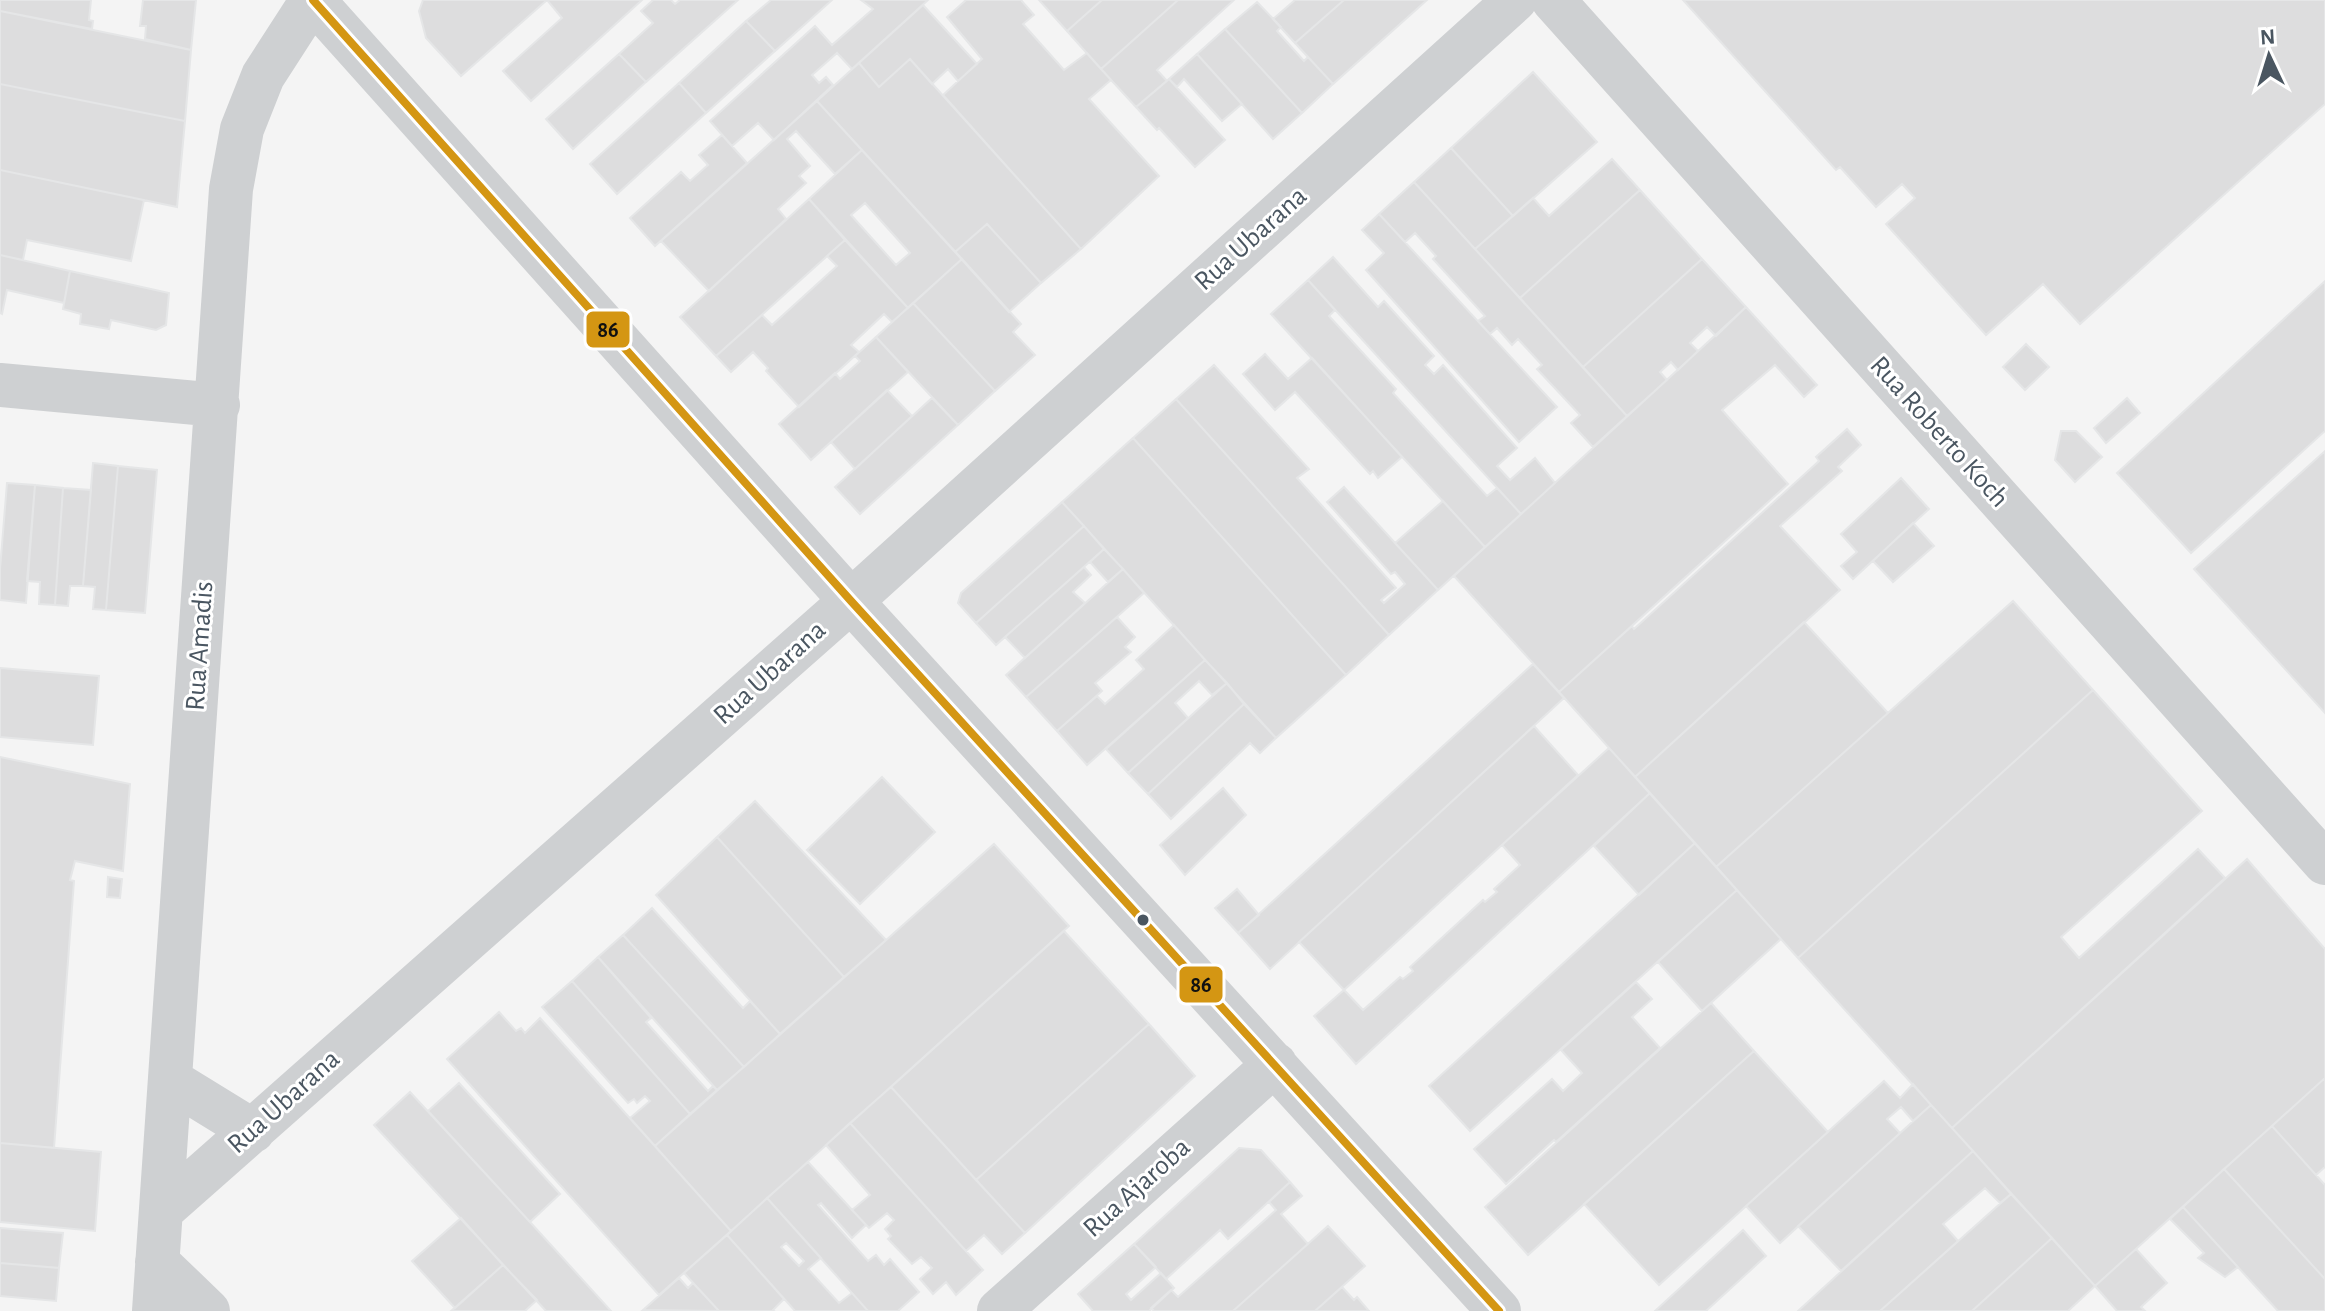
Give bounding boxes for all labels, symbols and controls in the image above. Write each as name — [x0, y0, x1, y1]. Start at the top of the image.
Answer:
north arrow — [2229, 16, 2309, 96]
text: N — [2259, 26, 2276, 49]
street label: Rua Ubarana — [1190, 182, 1313, 296]
line badge: 86 — [585, 310, 631, 349]
text: 86 — [597, 319, 619, 341]
street label: Rua Roberto Koch — [1864, 351, 2014, 513]
street label: Rua Amadis — [182, 580, 218, 712]
street label: Rua Ubarana — [709, 616, 832, 730]
unlabelled marker — [1135, 912, 1151, 928]
line badge: 86 — [1178, 965, 1224, 1004]
text: 86 — [1190, 974, 1212, 996]
street label: Rua Ubarana — [223, 1045, 346, 1159]
street label: Rua Ajaroba — [1078, 1133, 1196, 1243]

